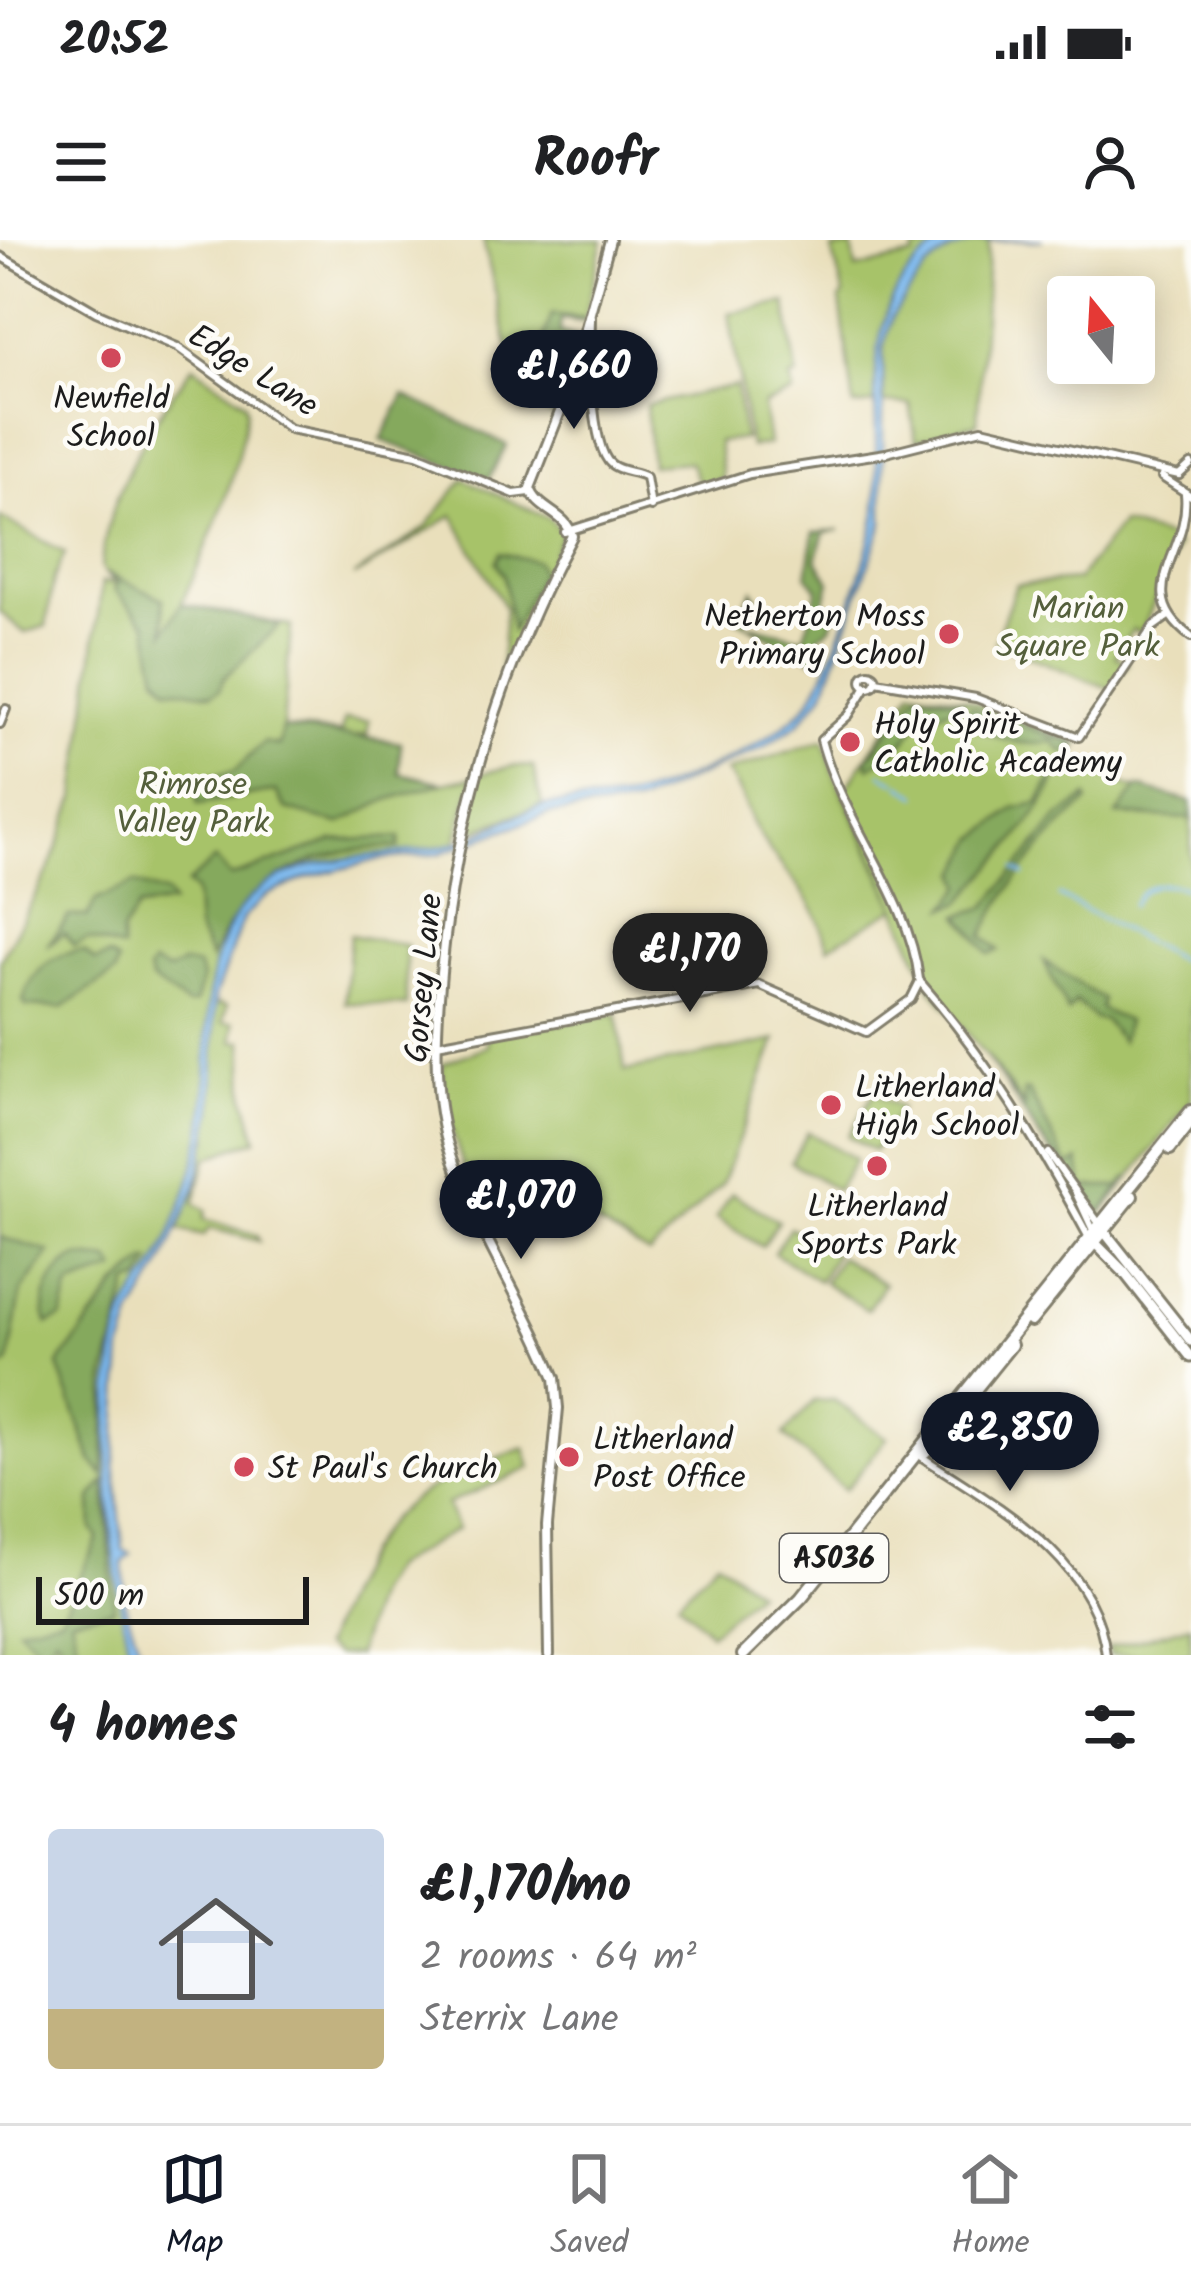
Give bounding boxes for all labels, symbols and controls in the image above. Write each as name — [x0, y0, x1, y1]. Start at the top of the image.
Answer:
text: 20:52 — [60, 6, 169, 78]
text: Roofr — [533, 119, 658, 205]
icon: menu — [48, 129, 114, 195]
icon: person — [1077, 129, 1143, 195]
north arrow — [1047, 276, 1155, 384]
map controls — [1047, 276, 1155, 384]
street label: Edge Lane — [176, 311, 328, 433]
pin: £1,660 — [476, 330, 672, 432]
text: £1,660 — [518, 338, 630, 400]
marker: Newfield School — [98, 345, 124, 371]
place label: Newfield School — [53, 374, 171, 465]
park label: Marian Square Park — [996, 584, 1160, 675]
place label: Netherton Moss Primary School — [704, 592, 925, 683]
marker: Netherton Moss Primary School — [936, 621, 962, 647]
place label: Holy Spirit Catholic Academy — [874, 700, 1122, 791]
marker: Holy Spirit Catholic Academy — [837, 729, 863, 755]
park label: Rimrose Valley Park — [117, 760, 270, 851]
street label: Gorsey Lane — [392, 891, 459, 1065]
pin: £1,170 — [592, 913, 788, 1015]
text: £1,170 — [640, 921, 740, 983]
place label: Litherland High School — [855, 1063, 1019, 1154]
marker: Litherland High School — [818, 1092, 844, 1118]
marker: Litherland Sports Park — [864, 1153, 890, 1179]
pin: £1,070 — [423, 1160, 619, 1262]
text: £1,070 — [467, 1168, 575, 1230]
place label: Litherland Sports Park — [797, 1182, 957, 1273]
pin: £2,850 — [912, 1392, 1108, 1494]
text: £2,850 — [948, 1400, 1072, 1462]
place label: Litherland Post Office — [593, 1415, 746, 1506]
place label: St Paul's Church — [268, 1444, 498, 1497]
marker: Litherland Post Office — [556, 1444, 582, 1470]
marker: St Paul's Church — [231, 1454, 257, 1480]
road number: A5036 — [780, 1534, 888, 1582]
scale bar — [36, 1571, 309, 1624]
text: 500 m — [54, 1571, 144, 1624]
text: 4 homes — [48, 1687, 238, 1768]
icon: filters — [1077, 1694, 1143, 1760]
text: £1,170/mo — [420, 1847, 631, 1928]
icon: home — [144, 1877, 288, 2021]
text: 2 rooms · 64 m² — [420, 1928, 697, 1990]
text: Sterrix Lane — [420, 1990, 619, 2052]
tab: Map — [161, 2146, 227, 2271]
tab: Saved — [550, 2146, 629, 2271]
tab: Home — [951, 2146, 1030, 2271]

